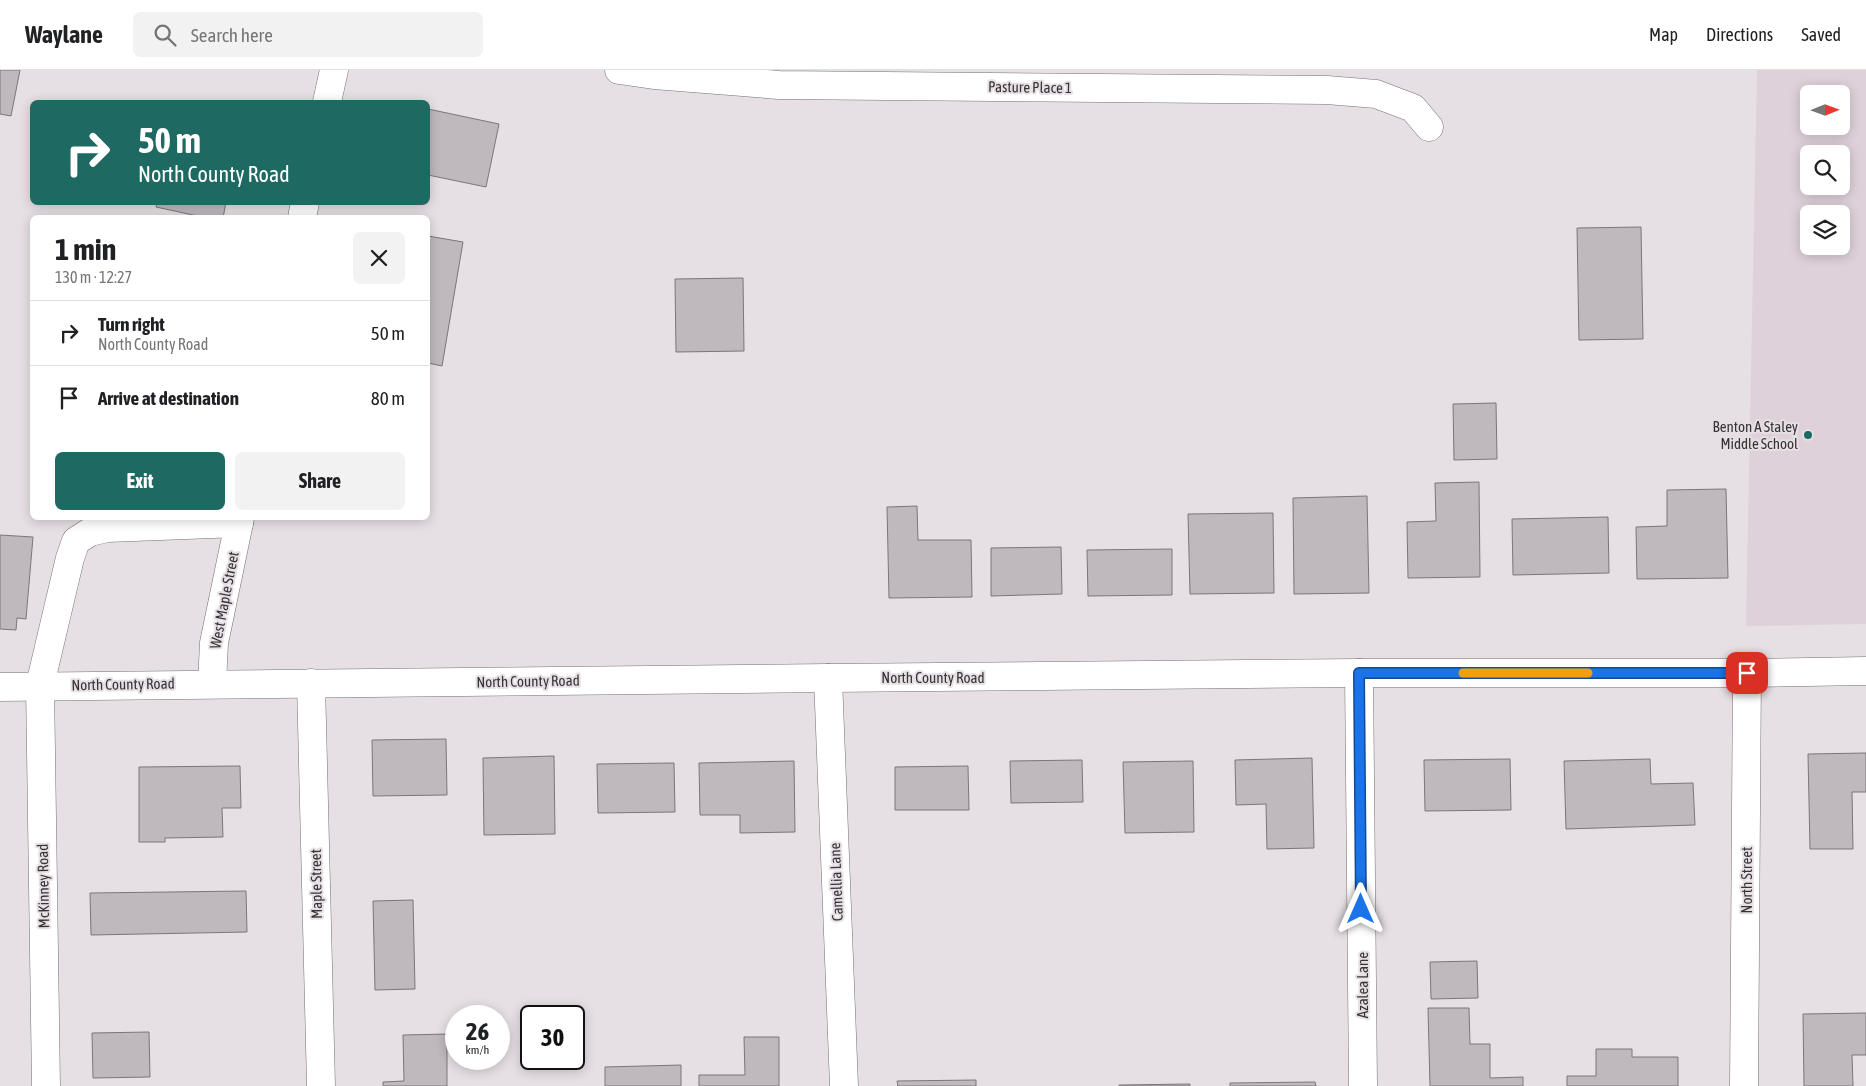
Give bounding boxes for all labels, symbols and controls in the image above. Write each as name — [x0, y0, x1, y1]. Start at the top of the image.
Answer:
search box — [133, 12, 483, 57]
text: Waylane — [25, 21, 103, 48]
icon: search — [151, 21, 179, 49]
text: Search here — [191, 24, 273, 46]
text: Map — [1649, 24, 1678, 45]
text: Directions — [1706, 24, 1773, 45]
text: Saved — [1801, 24, 1841, 45]
street label: Pasture Place 1 — [988, 78, 1072, 96]
north arrow — [1800, 85, 1850, 135]
map controls — [1800, 85, 1850, 255]
icon: right — [55, 120, 120, 185]
text: 50 m — [138, 120, 201, 160]
button: search — [1800, 145, 1850, 195]
text: North County Road — [138, 161, 290, 187]
button: layers — [1800, 205, 1850, 255]
text: 1 min — [55, 232, 116, 266]
button: close — [353, 232, 405, 284]
text: 130 m · 12:27 — [55, 268, 132, 286]
text: Turn right — [98, 313, 165, 335]
icon: right — [55, 319, 83, 347]
text: 50 m — [371, 322, 405, 344]
text: North County Road — [98, 335, 208, 353]
icon: arrive — [55, 384, 83, 412]
text: Arrive at destination — [98, 387, 239, 409]
text: 80 m — [371, 387, 405, 409]
place label: Benton A Staley Middle School — [1713, 418, 1798, 452]
marker: Benton A Staley Middle School — [1802, 429, 1814, 441]
button: Exit — [55, 452, 225, 510]
button: Share — [235, 452, 405, 510]
street label: West Maple Street — [206, 550, 242, 650]
pin — [1726, 652, 1768, 694]
icon: arrive — [1733, 659, 1761, 687]
street label: North County Road — [881, 669, 985, 686]
street label: North County Road — [476, 672, 580, 690]
street label: North County Road — [71, 675, 175, 693]
street label: Camellia Lane — [826, 842, 846, 922]
street label: McKinney Road — [34, 844, 52, 928]
street label: North Street — [1738, 847, 1755, 913]
street label: Maple Street — [307, 849, 325, 919]
position arrow — [1334, 882, 1386, 934]
street label: Azalea Lane — [1354, 952, 1371, 1018]
speed limit sign: 30 — [520, 1005, 585, 1070]
text: 26 — [466, 1017, 489, 1045]
text: km/h — [466, 1043, 489, 1057]

